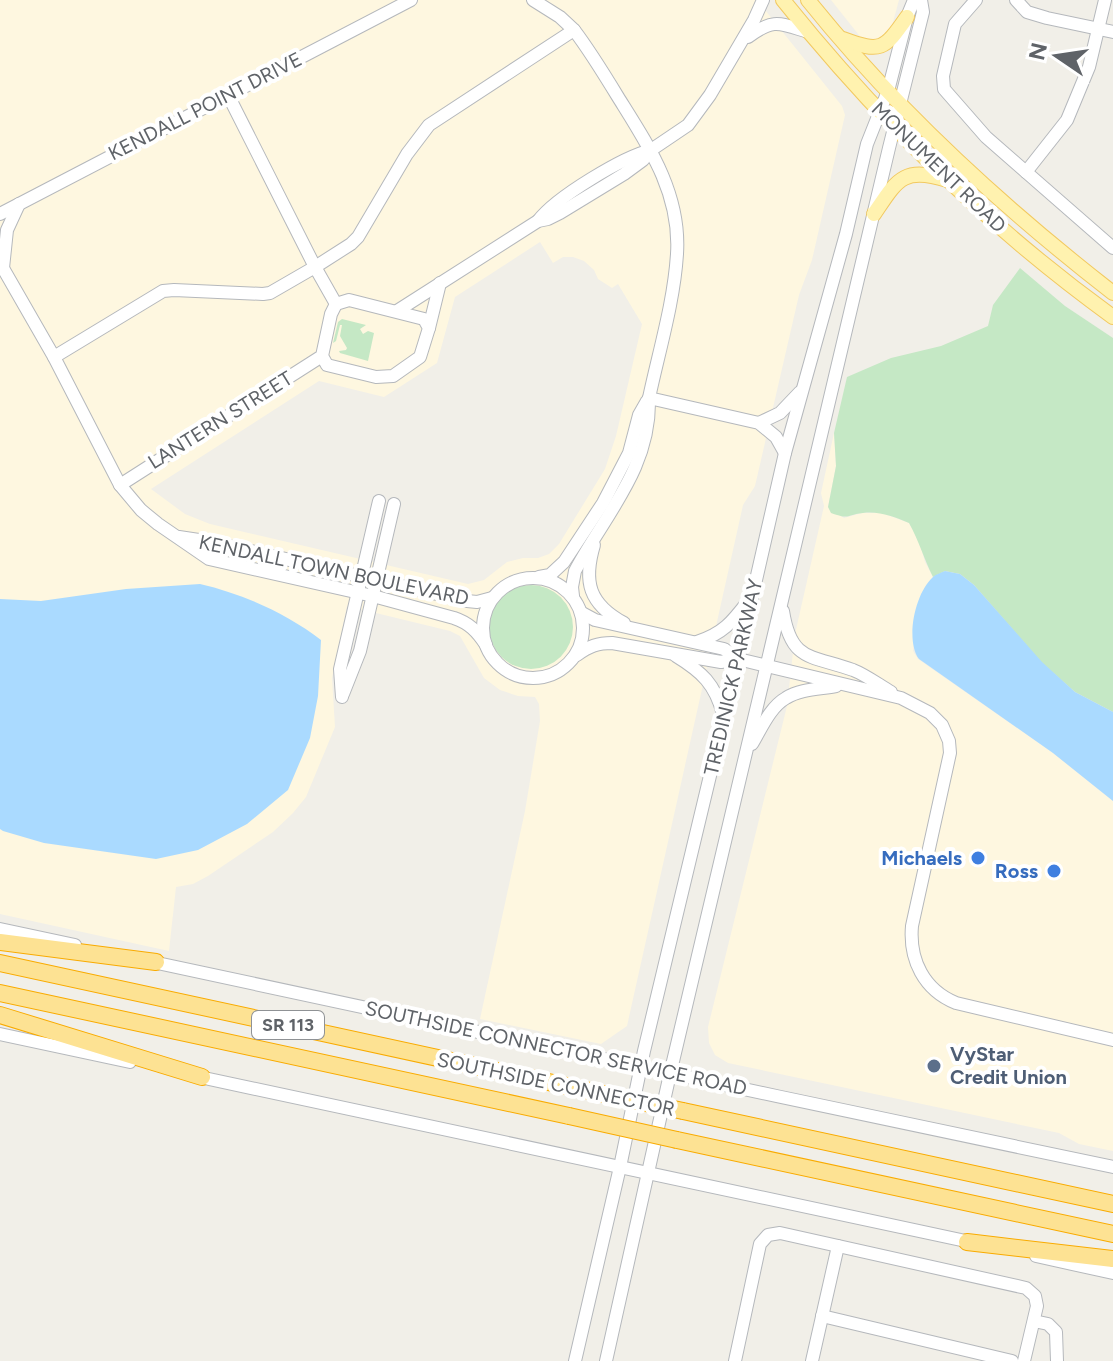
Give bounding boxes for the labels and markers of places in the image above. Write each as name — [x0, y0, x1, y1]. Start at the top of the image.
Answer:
place label: Michaels — [881, 846, 962, 870]
marker: Michaels — [969, 849, 987, 867]
place label: Ross — [995, 859, 1038, 883]
marker: Ross — [1045, 862, 1063, 880]
place label: VyStar Credit Union — [950, 1042, 1067, 1089]
marker: VyStar Credit Union — [925, 1057, 943, 1075]

